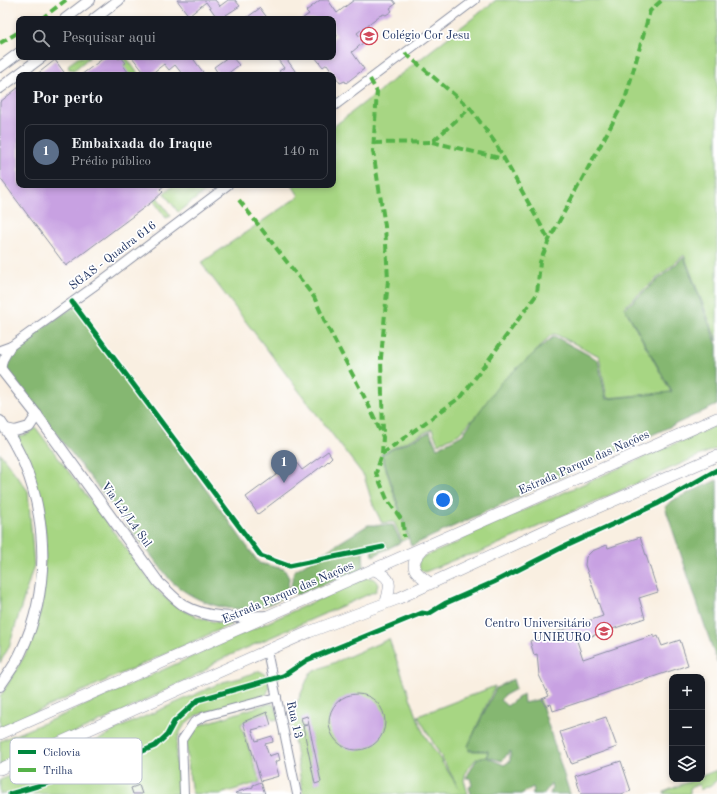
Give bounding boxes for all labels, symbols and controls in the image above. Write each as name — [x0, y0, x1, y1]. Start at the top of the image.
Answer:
search box — [16, 16, 336, 60]
school or university icon: Colégio Cor Jesu — [359, 26, 379, 46]
icon: search — [30, 27, 52, 49]
place label: Colégio Cor Jesu — [382, 30, 470, 42]
text: Pesquisar aqui — [62, 31, 156, 46]
text: Por perto — [32, 90, 103, 107]
text: Embaixada do Iraque — [71, 137, 212, 152]
text: 1 — [42, 145, 50, 158]
text: 140 m — [282, 145, 319, 158]
text: Prédio público — [71, 155, 151, 168]
street label: SGAS - Quadra 616 — [67, 219, 159, 293]
street label: Estrada Parque das Nações — [517, 429, 651, 497]
pin: 1 — [271, 450, 297, 483]
street label: Via L2/L4 Sul — [98, 480, 154, 550]
your location — [433, 490, 453, 510]
street label: Estrada Parque das Nações — [220, 560, 356, 626]
place label: Centro Universitário UNIEURO — [485, 618, 591, 644]
school or university icon: Centro Universitário UNIEURO — [594, 621, 614, 641]
map controls — [669, 674, 705, 782]
button: + — [669, 674, 705, 710]
street label: Rua 13 — [284, 700, 304, 740]
button: − — [669, 710, 705, 746]
legend — [10, 738, 142, 784]
button: layers — [669, 746, 705, 782]
text: Ciclovia — [43, 748, 81, 759]
text: Trilha — [43, 766, 73, 777]

